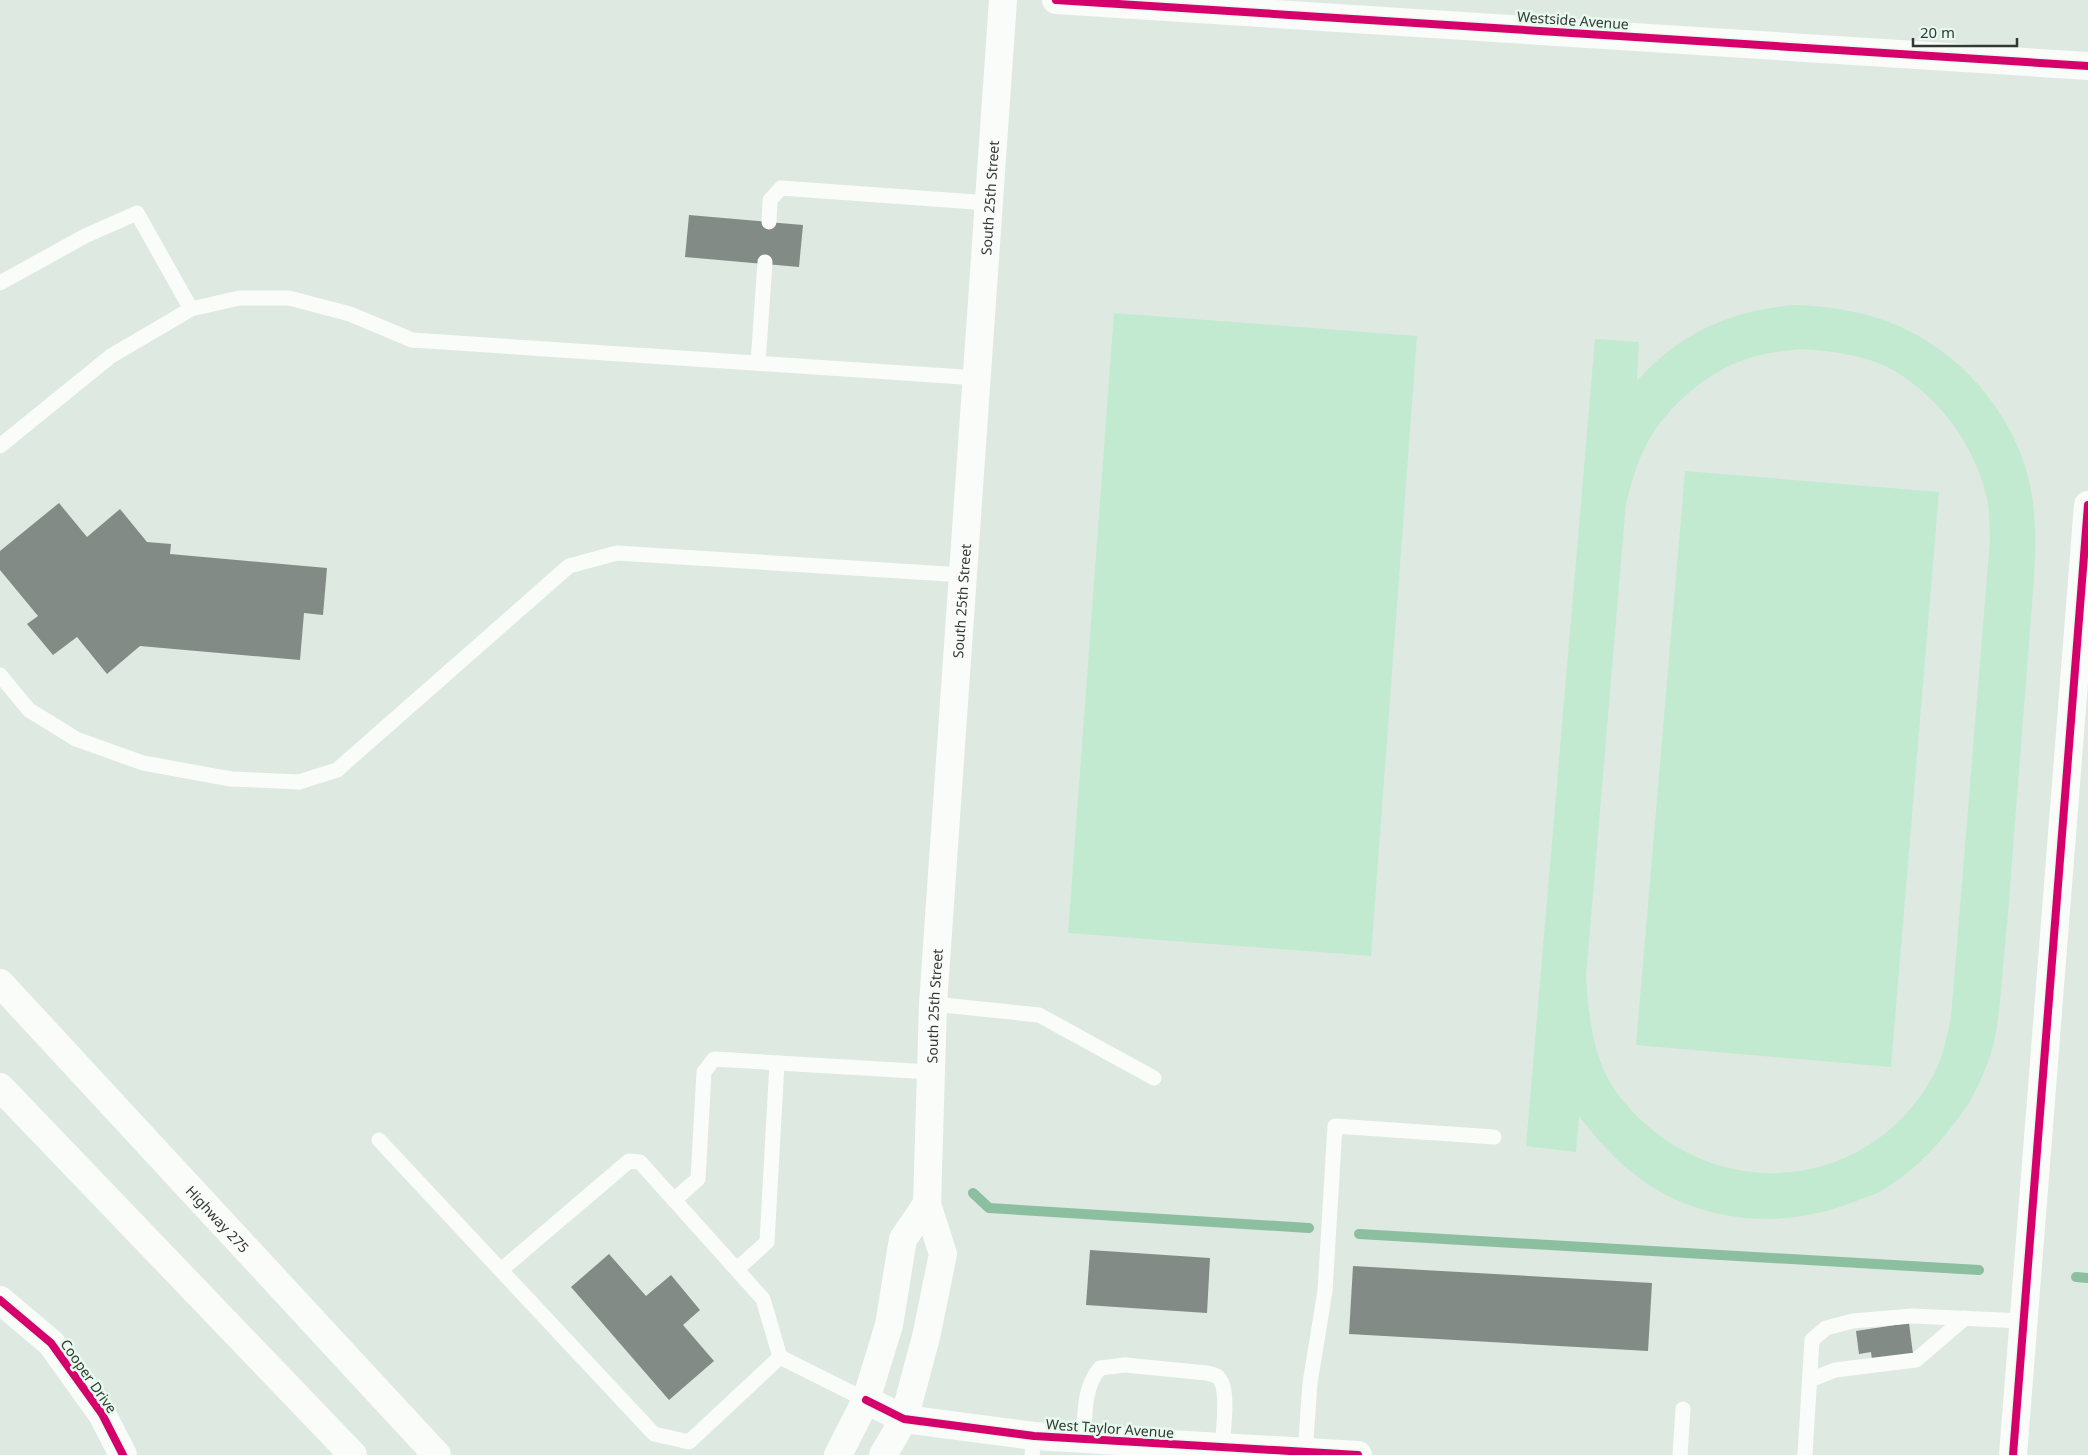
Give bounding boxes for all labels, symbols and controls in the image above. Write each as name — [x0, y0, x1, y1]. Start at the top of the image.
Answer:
street label: Westside Avenue — [1516, 7, 1630, 33]
scale bar — [1913, 15, 2017, 47]
text: 20 m — [1920, 22, 1955, 42]
street label: South 25th Street — [976, 140, 1003, 256]
street label: South 25th Street — [948, 543, 975, 659]
street label: South 25th Street — [922, 948, 946, 1064]
street label: Highway 275 — [182, 1181, 254, 1256]
street label: Cooper Drive — [56, 1335, 122, 1417]
street label: West Taylor Avenue — [1045, 1414, 1175, 1442]

